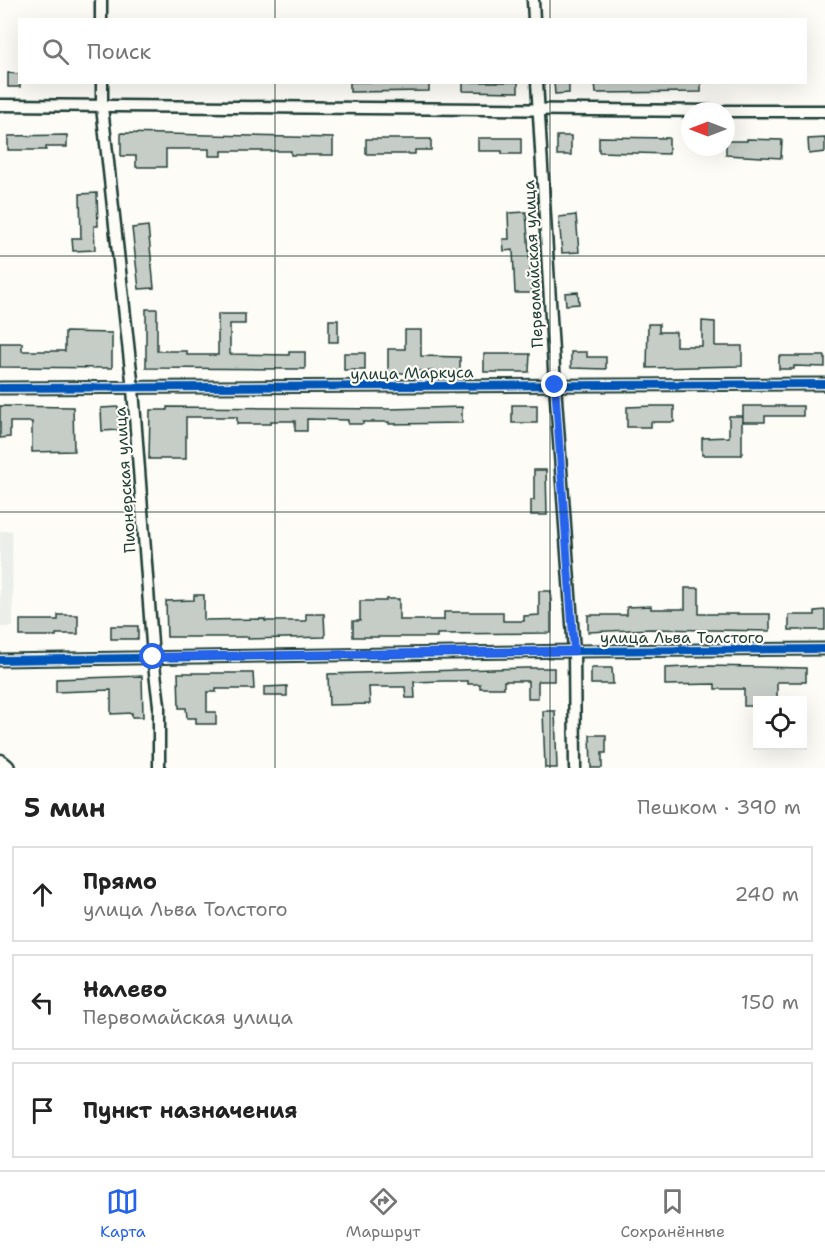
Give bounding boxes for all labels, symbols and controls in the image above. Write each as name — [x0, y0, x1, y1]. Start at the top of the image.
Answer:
search box — [18, 18, 807, 84]
icon: search — [39, 35, 72, 68]
text: Поиск — [87, 37, 151, 66]
north arrow — [681, 102, 735, 156]
street label: Первомайская улица — [518, 180, 548, 348]
street label: улица Маркуса — [350, 361, 474, 385]
route end — [541, 371, 567, 397]
street label: Пионерская улица — [109, 406, 141, 554]
street label: улица Льва Толстого — [600, 627, 764, 648]
route start — [139, 643, 165, 669]
map controls — [753, 696, 807, 750]
button: locate — [753, 696, 807, 750]
text: 5 мин — [24, 790, 105, 825]
text: Пешком · 390 m — [637, 794, 801, 820]
text: Прямо — [83, 867, 157, 896]
icon: ahead — [26, 878, 59, 911]
text: 240 m — [734, 881, 799, 907]
text: улица Льва Толстого — [83, 896, 288, 922]
text: Налево — [83, 975, 167, 1004]
icon: left — [26, 986, 59, 1019]
text: 150 m — [741, 989, 799, 1015]
text: Первомайская улица — [83, 1004, 293, 1030]
icon: arrive — [26, 1094, 59, 1127]
text: Пункт назначения — [83, 1096, 297, 1125]
tab: Карта — [100, 1185, 146, 1242]
tab: Маршрут — [346, 1185, 420, 1242]
tab: Сохранённые — [620, 1185, 725, 1242]

